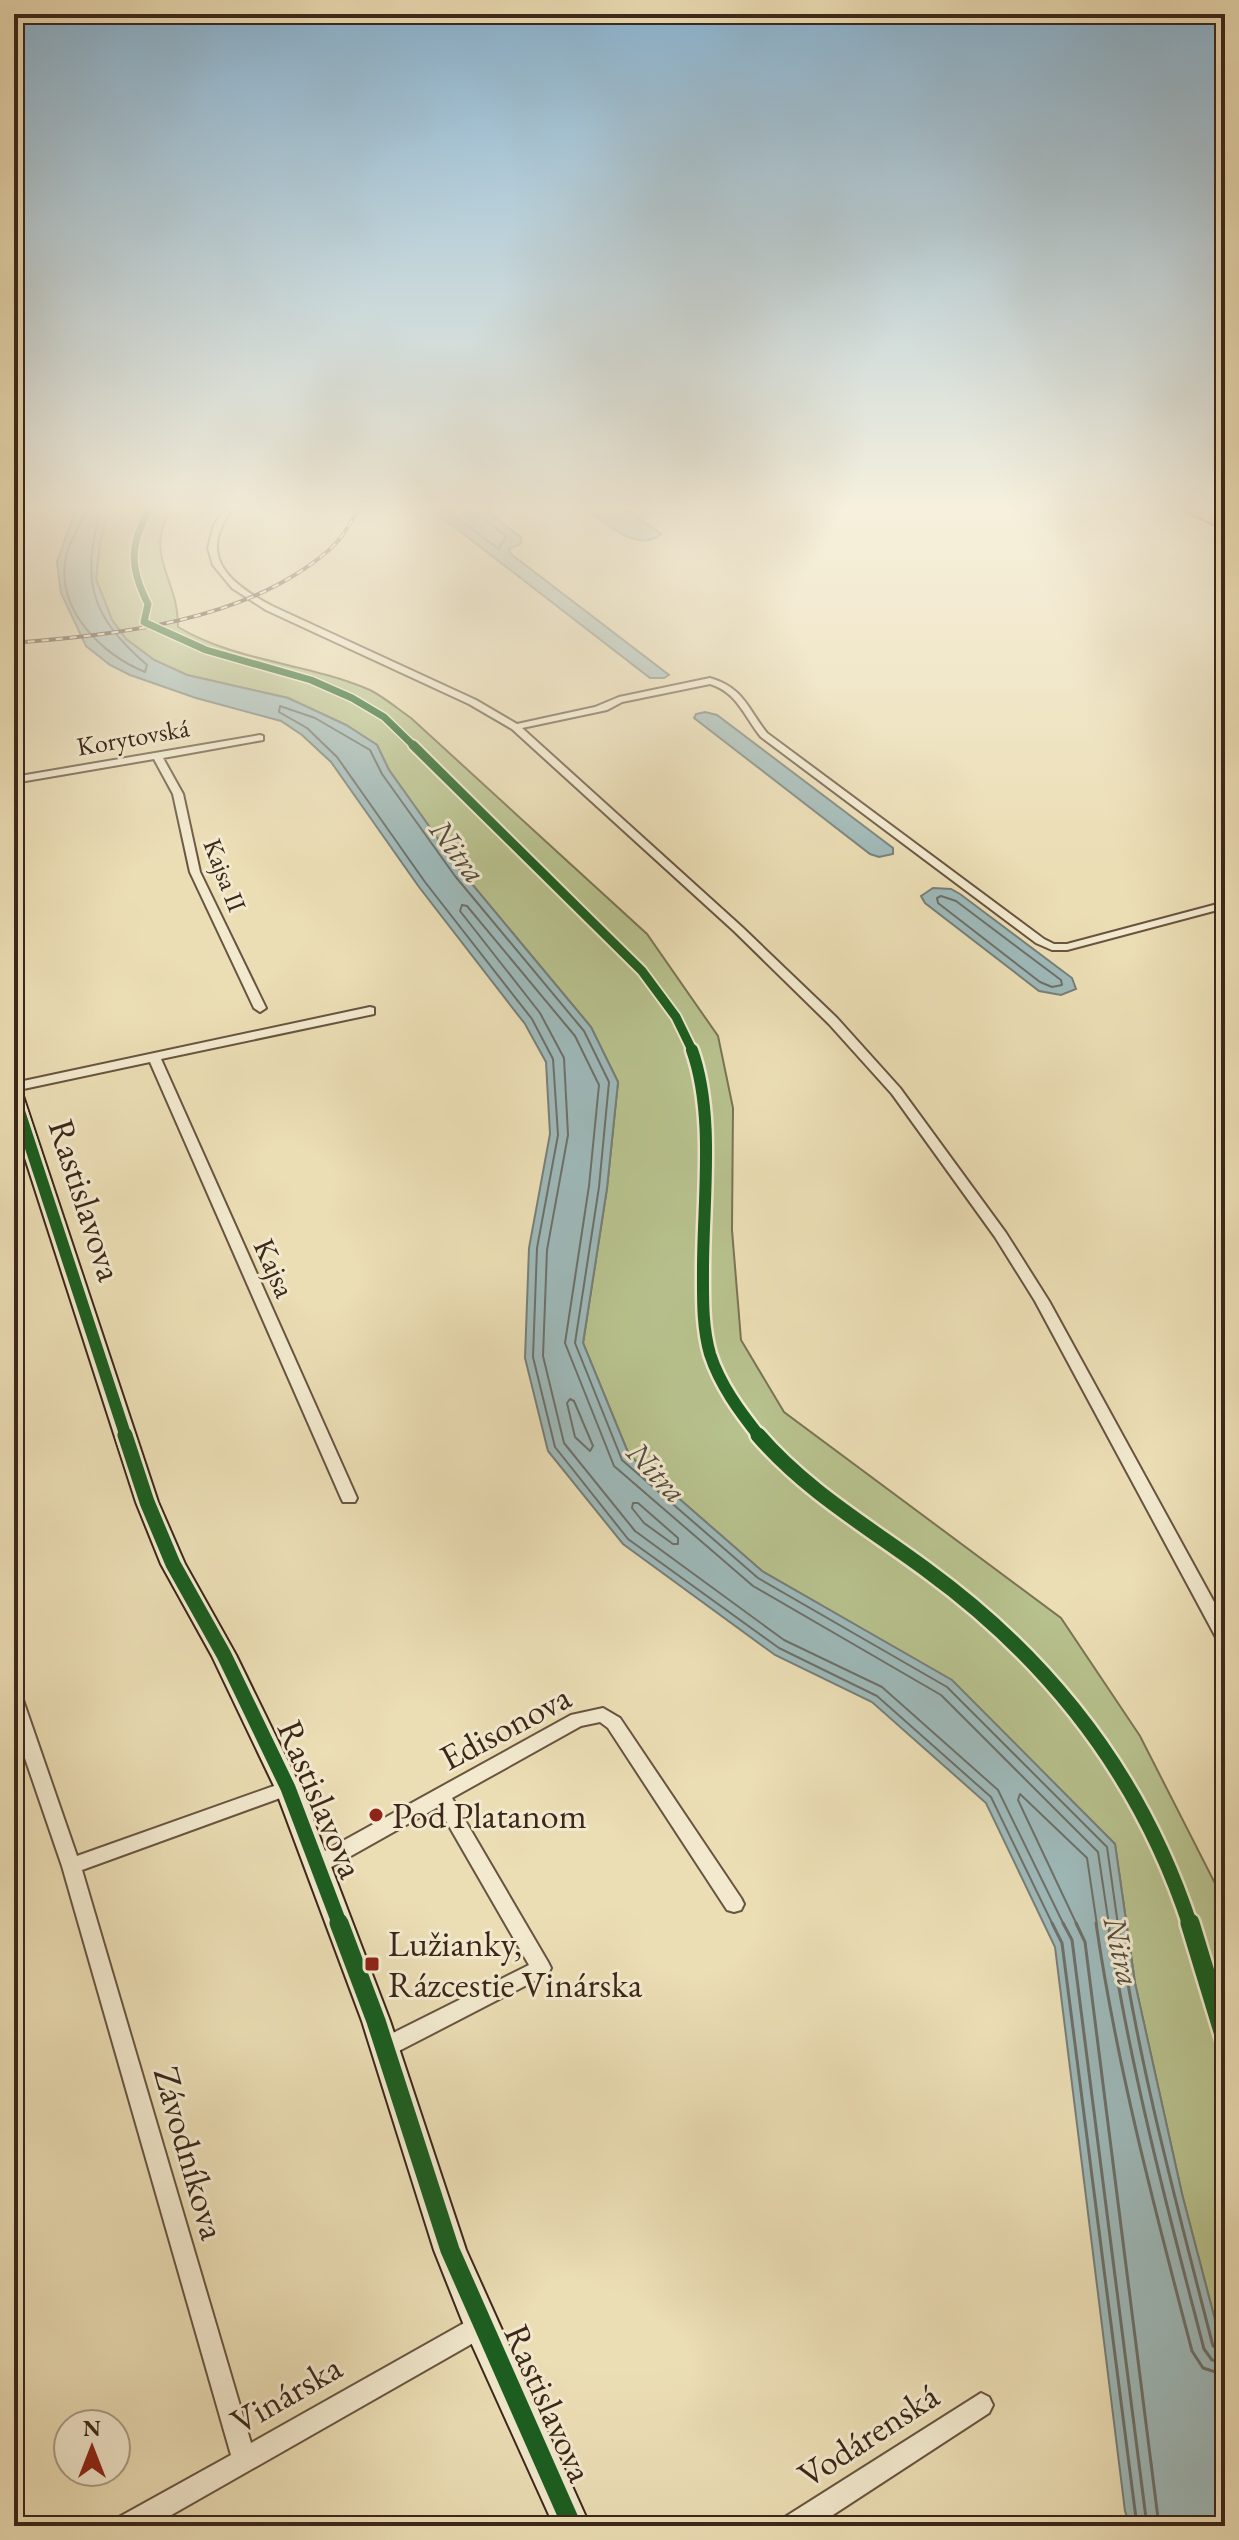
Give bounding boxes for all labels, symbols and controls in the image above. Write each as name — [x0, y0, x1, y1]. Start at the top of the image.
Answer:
street label: Korytovská — [74, 710, 193, 764]
water label: Nitra — [420, 810, 496, 892]
street label: Kajsa II — [196, 834, 254, 916]
street label: Rastislavova — [38, 1113, 134, 1287]
street label: Kajsa — [245, 1232, 305, 1304]
water label: Nitra — [617, 1431, 696, 1512]
street label: Edisonova — [431, 1673, 579, 1781]
street label: Rastislavova — [267, 1713, 376, 1886]
place label: Pod Platanom — [392, 1792, 587, 1839]
marker: Pod Platanom — [367, 1806, 385, 1824]
water label: Nitra — [1093, 1911, 1150, 1990]
place label: Lužianky, Rázcestie Vinárska — [388, 1920, 643, 2008]
marker: Lužianky, Rázcestie Vinárska — [363, 1955, 381, 1973]
street label: Závodníkova — [143, 2061, 237, 2246]
street label: Rastislavova — [493, 2317, 605, 2490]
street label: Vinárska — [222, 2343, 351, 2444]
street label: Vodárenská — [789, 2372, 948, 2498]
north arrow — [52, 2408, 132, 2488]
text: N — [83, 2414, 101, 2443]

